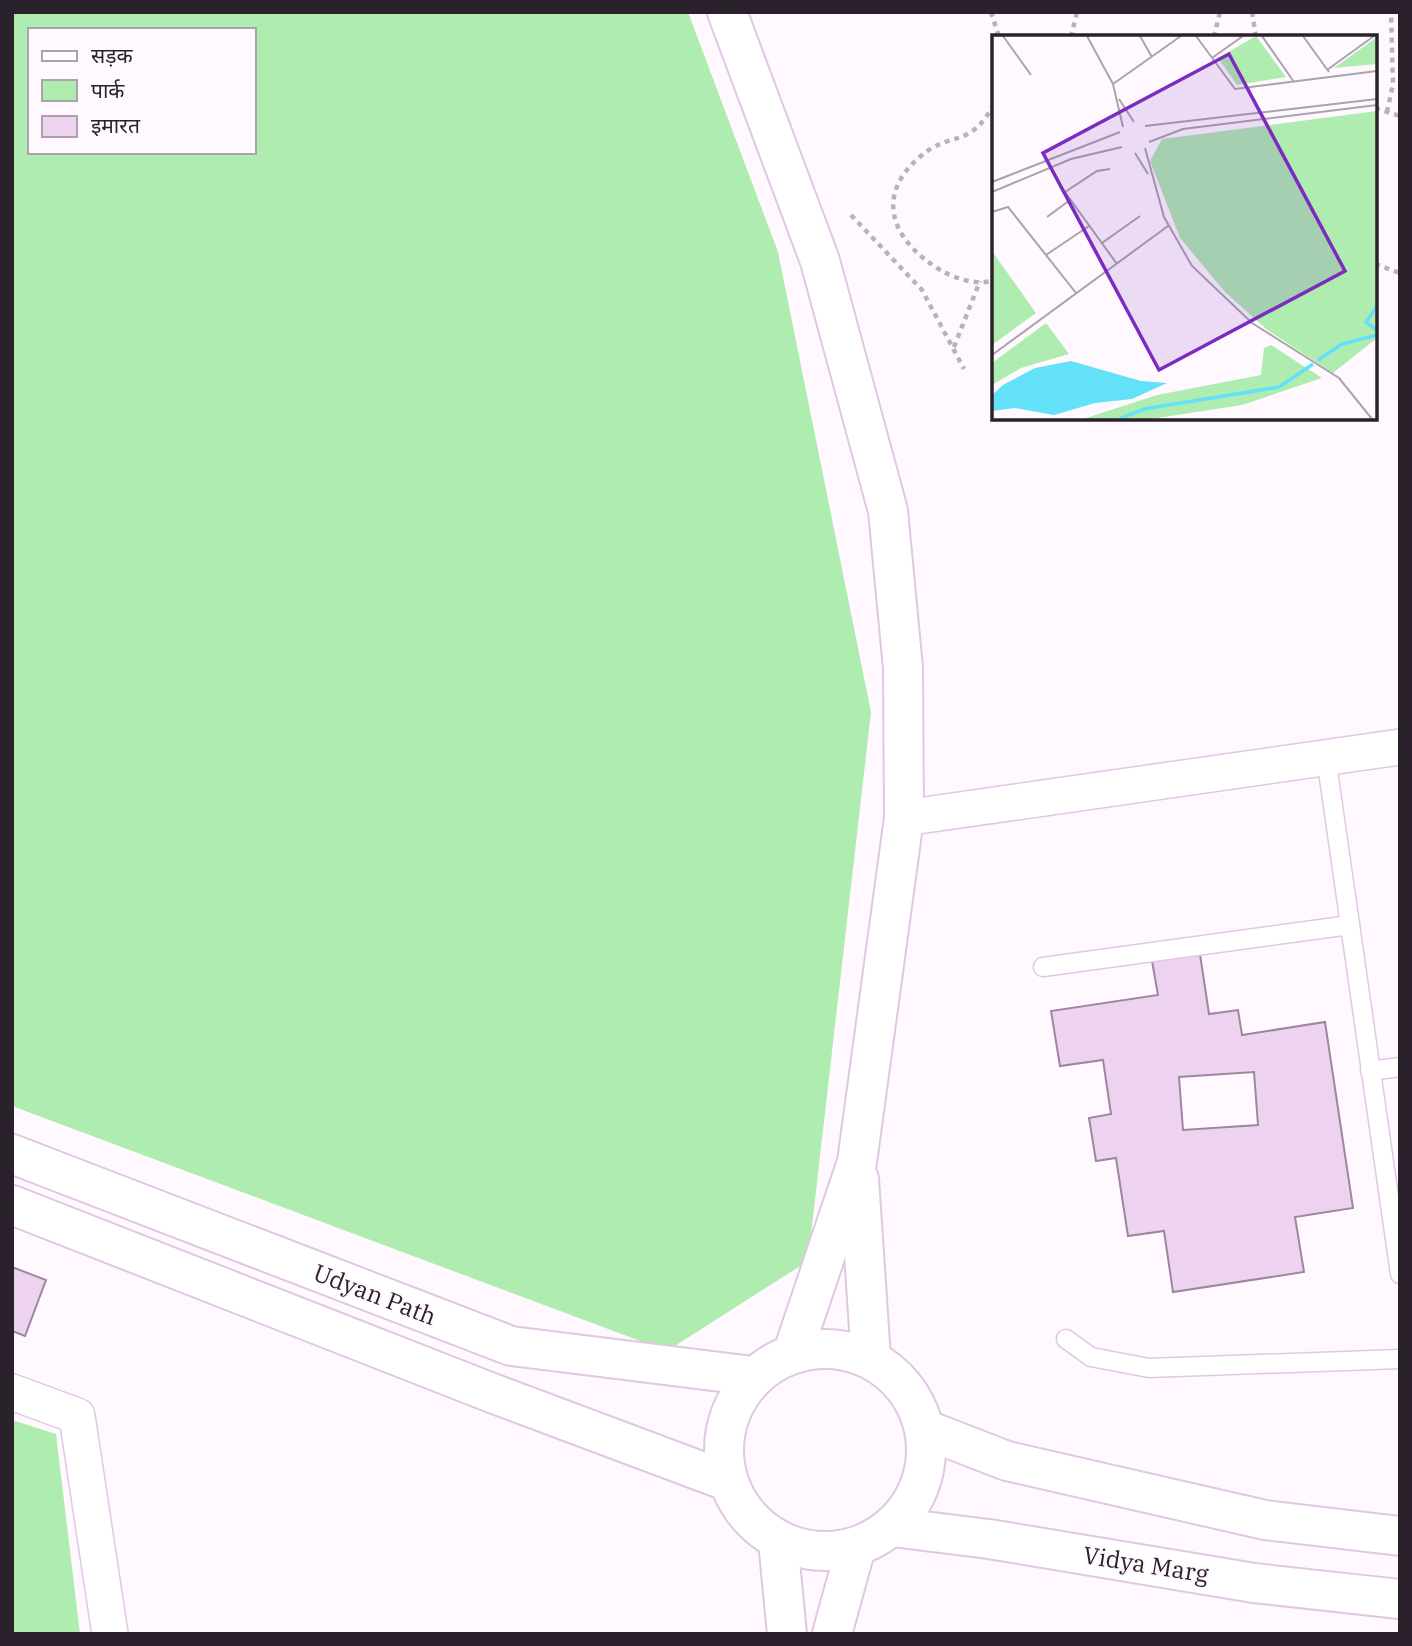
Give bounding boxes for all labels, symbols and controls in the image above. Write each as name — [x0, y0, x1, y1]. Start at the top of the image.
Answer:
legend — [28, 28, 256, 154]
inset map — [992, 35, 1377, 420]
text: सड़क — [91, 41, 133, 69]
text: पार्क — [91, 76, 125, 104]
text: इमारत — [91, 111, 141, 139]
street label: Udyan Path — [309, 1256, 441, 1332]
street label: Vidya Marg — [1081, 1538, 1211, 1590]

